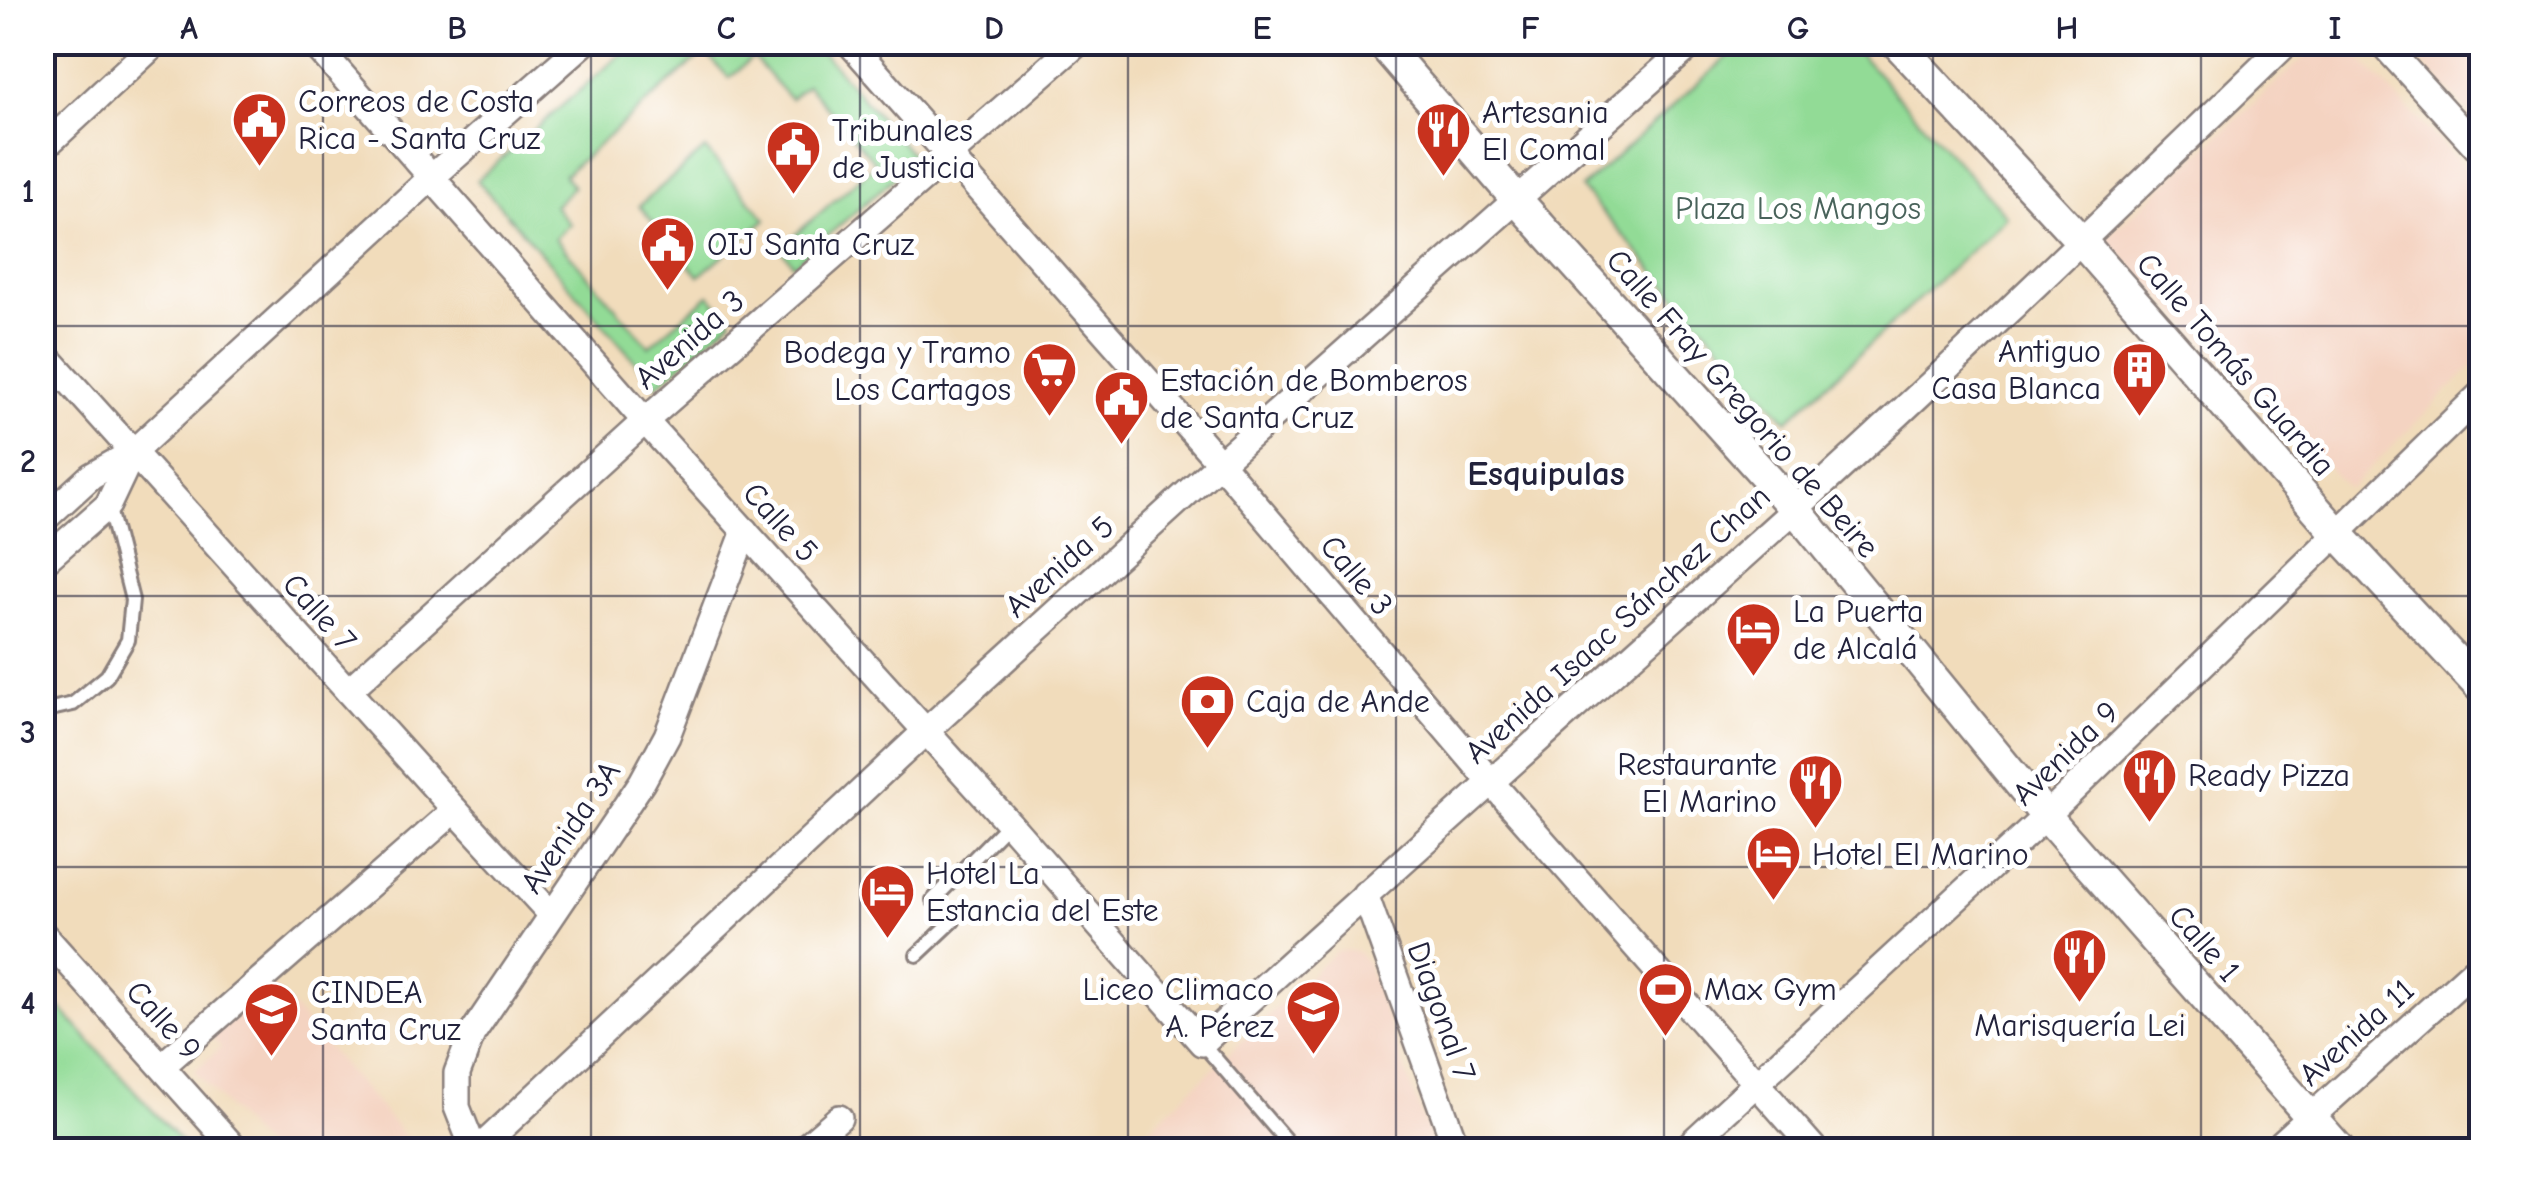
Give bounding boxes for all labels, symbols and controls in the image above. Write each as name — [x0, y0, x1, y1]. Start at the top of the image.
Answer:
text: A — [180, 10, 198, 47]
text: B — [447, 10, 467, 47]
text: C — [716, 10, 736, 47]
text: D — [984, 10, 1004, 47]
text: E — [1253, 10, 1272, 47]
text: F — [1521, 10, 1540, 47]
text: G — [1787, 10, 1809, 47]
text: H — [2056, 10, 2078, 47]
text: I — [2329, 10, 2341, 47]
place label: Correos de Costa Rica - Santa Cruz — [298, 83, 541, 157]
public building icon: Correos de Costa Rica - Santa Cruz — [229, 89, 289, 168]
place label: Artesania El Comal — [1482, 94, 1609, 168]
restaurant icon: Artesania El Comal — [1413, 100, 1473, 179]
place label: Tribunales de Justicia — [832, 112, 976, 186]
public building icon: Tribunales de Justicia — [763, 118, 823, 197]
text: 1 — [22, 173, 34, 210]
park label: Plaza Los Mangos — [1675, 190, 1921, 227]
public building icon: OIJ Santa Cruz — [638, 214, 698, 293]
place label: OIJ Santa Cruz — [707, 226, 915, 263]
street label: Calle Fray Gregorio de Beire — [1599, 242, 1887, 565]
street label: Calle Tomás Guardia — [2129, 245, 2342, 483]
street label: Avenida 3 — [627, 282, 752, 397]
place label: Antiguo Casa Blanca — [1931, 333, 2101, 407]
place label: Bodega y Tramo Los Cartagos — [783, 334, 1011, 408]
building icon: Antiguo Casa Blanca — [2110, 339, 2170, 418]
supermarket icon: Bodega y Tramo Los Cartagos — [1020, 340, 1080, 419]
place label: Estación de Bomberos de Santa Cruz — [1160, 362, 1468, 436]
public building icon: Estación de Bomberos de Santa Cruz — [1091, 368, 1151, 447]
text: 2 — [20, 443, 36, 480]
district label: Esquipulas — [1467, 453, 1625, 494]
street label: Calle 5 — [735, 475, 826, 570]
street label: Avenida Isaac Sánchez Chan — [1457, 478, 1777, 771]
street label: Avenida 5 — [997, 508, 1121, 625]
street label: Calle 3 — [1313, 528, 1401, 623]
street label: Calle 7 — [275, 566, 364, 659]
place label: La Puerta de Alcalá — [1793, 593, 1923, 667]
hotel icon: La Puerta de Alcalá — [1724, 599, 1784, 678]
bank icon: Caja de Ande — [1177, 671, 1237, 750]
place label: Caja de Ande — [1246, 683, 1430, 720]
street label: Avenida 9 — [2004, 694, 2126, 813]
text: 3 — [20, 714, 36, 751]
restaurant icon: Ready Pizza — [2119, 745, 2179, 824]
place label: Restaurante El Marino — [1617, 746, 1777, 820]
restaurant icon: Restaurante El Marino — [1786, 752, 1846, 831]
street label: Avenida 3A — [513, 754, 628, 900]
place label: Ready Pizza — [2188, 757, 2350, 794]
hotel icon: Hotel El Marino — [1743, 824, 1803, 903]
place label: Hotel El Marino — [1812, 836, 2029, 873]
place label: Hotel La Estancia del Este — [926, 855, 1158, 929]
hotel icon: Hotel La Estancia del Este — [857, 861, 917, 940]
street label: Calle 1 — [2161, 897, 2248, 989]
restaurant icon: Marisquería Lei — [2050, 926, 2110, 1005]
street label: Diagonal 7 — [1399, 937, 1484, 1086]
sports icon: Max Gym — [1635, 959, 1695, 1038]
place label: Liceo Climaco A. Pérez — [1082, 971, 1274, 1045]
place label: Max Gym — [1704, 971, 1837, 1008]
street label: Avenida 11 — [2291, 971, 2421, 1094]
street label: Calle 9 — [118, 973, 209, 1068]
place label: CINDEA Santa Cruz — [311, 974, 461, 1048]
school or university icon: Liceo Climaco A. Pérez — [1283, 977, 1343, 1056]
school or university icon: CINDEA Santa Cruz — [242, 980, 302, 1059]
text: 4 — [20, 985, 36, 1022]
place label: Marisquería Lei — [1974, 1007, 2186, 1044]

